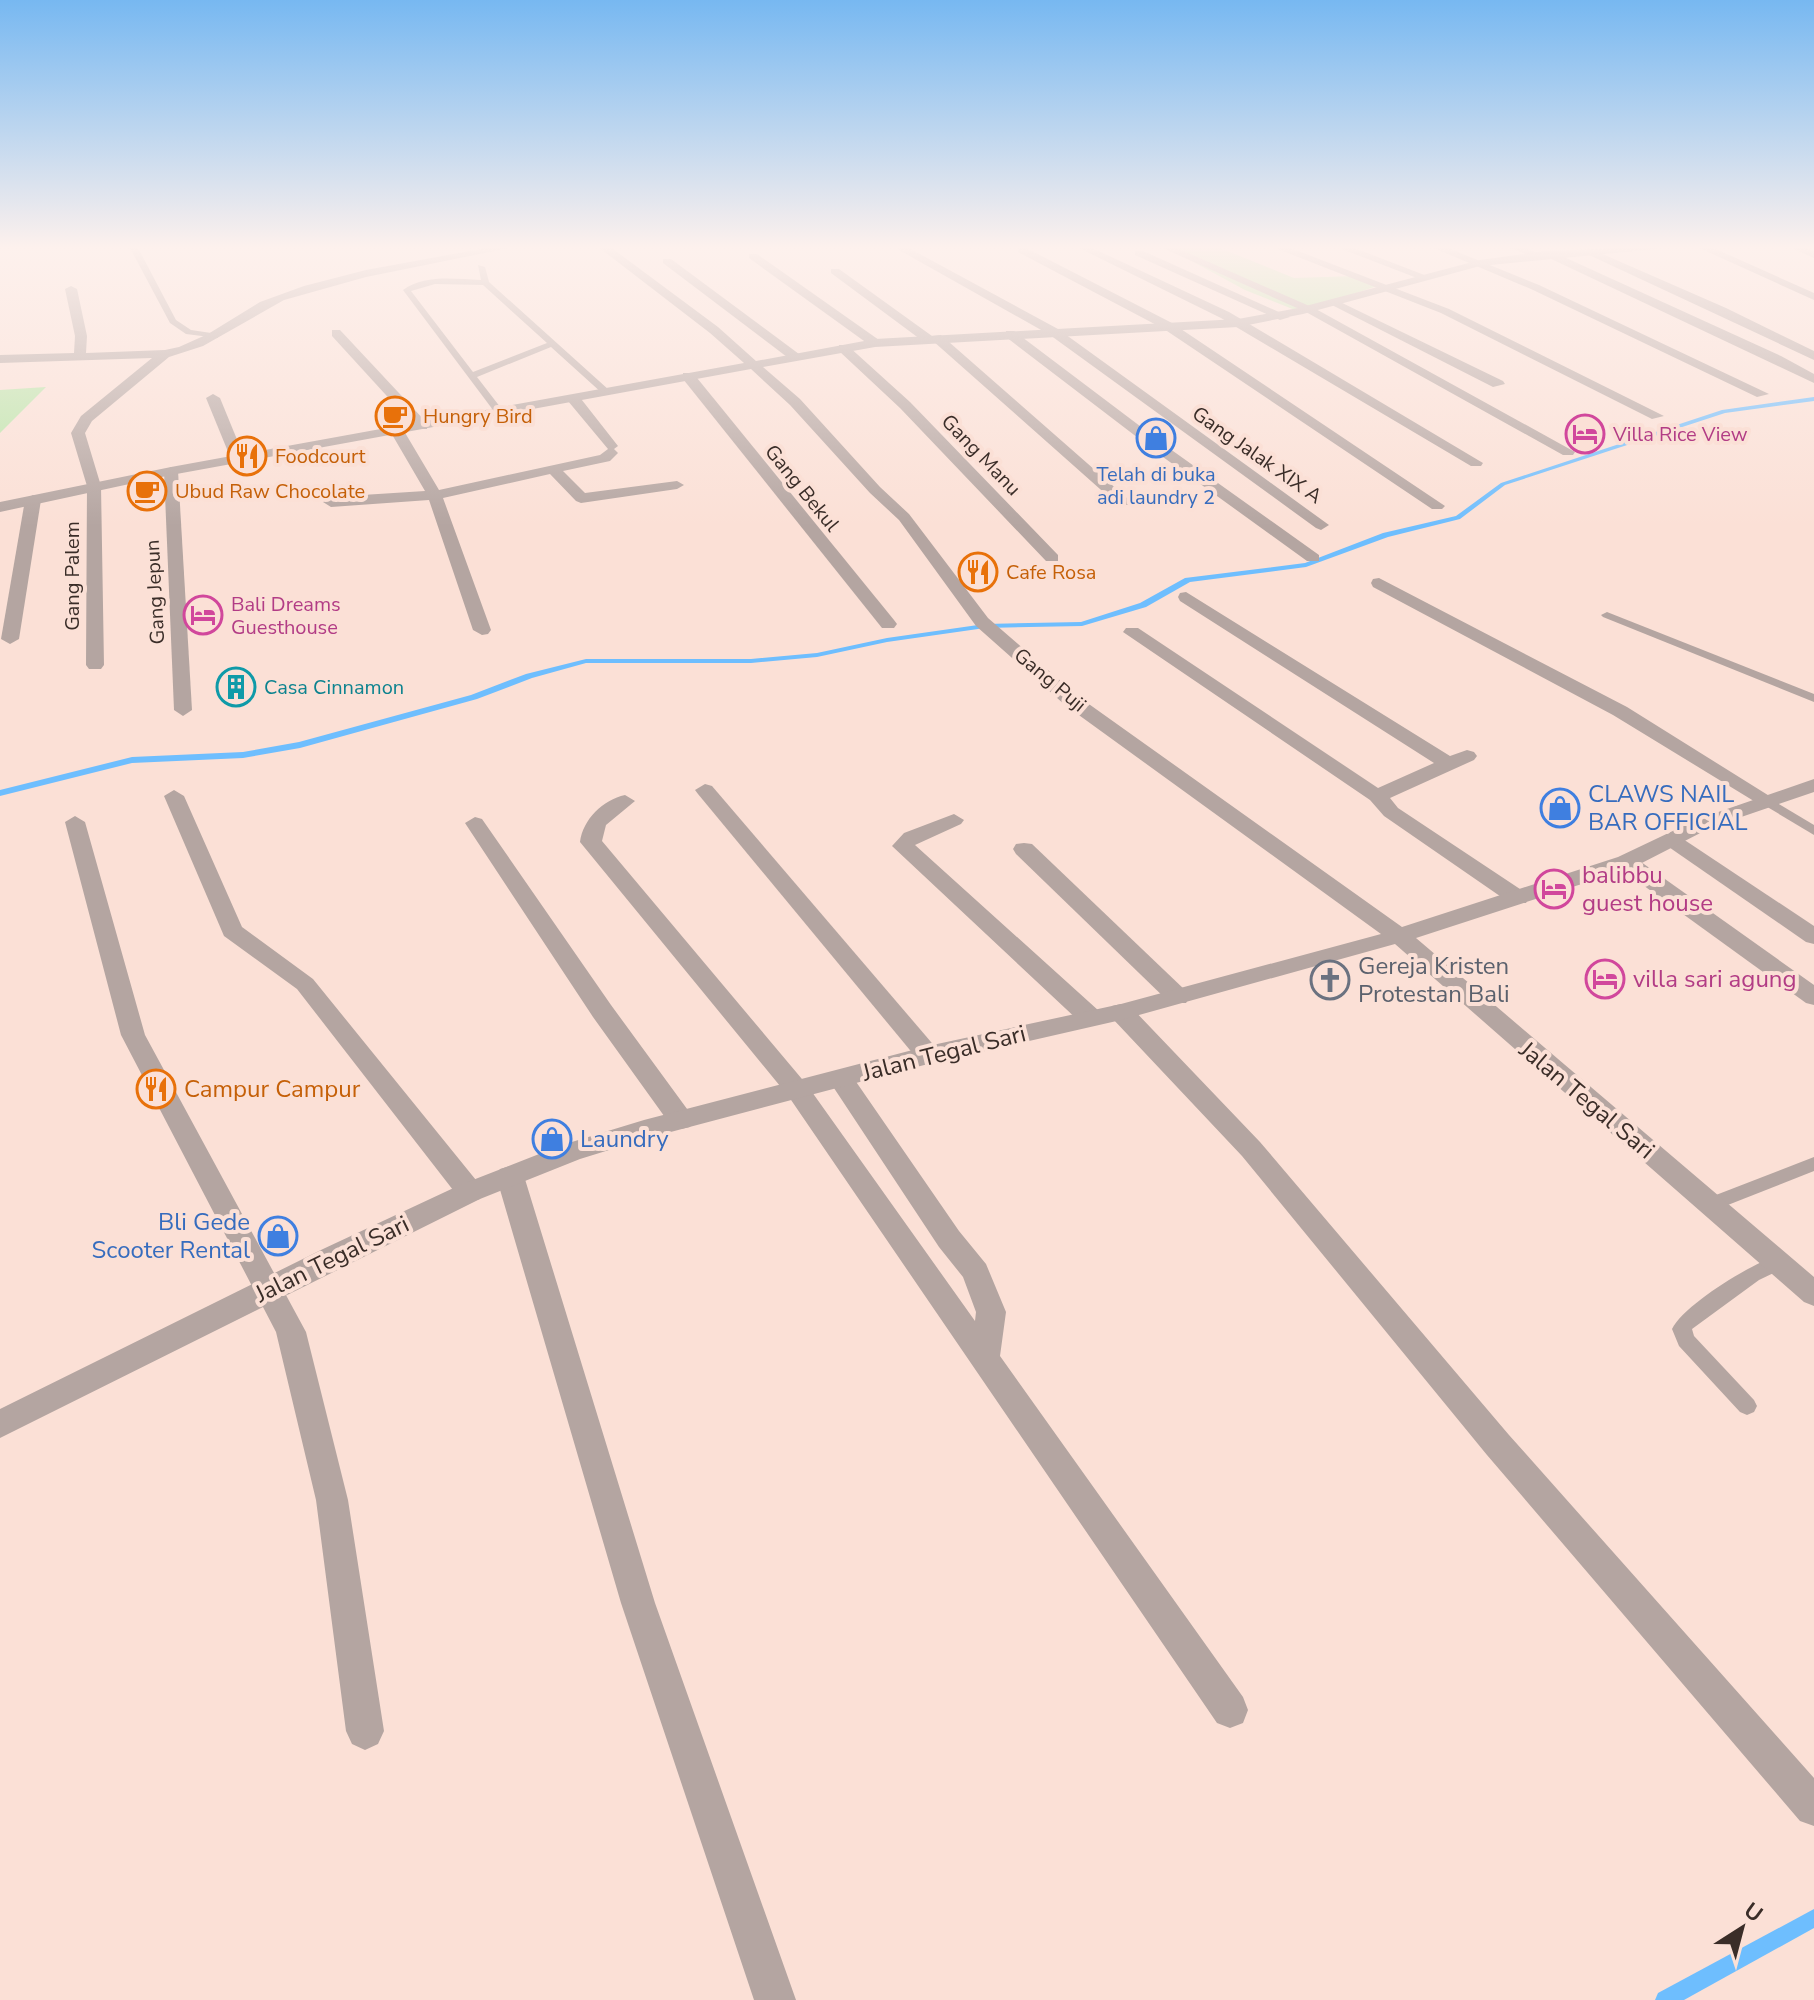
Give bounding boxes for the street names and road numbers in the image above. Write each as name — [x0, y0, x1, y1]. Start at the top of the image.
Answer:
street label: Gang Jalak XIX A — [1187, 400, 1328, 510]
street label: Gang Manu — [935, 408, 1027, 502]
street label: Gang Bekul — [759, 439, 845, 537]
street label: Gang Palem — [59, 521, 86, 631]
street label: Gang Jepun — [139, 539, 171, 645]
street label: Gang Puji — [1008, 642, 1092, 718]
street label: Jalan Tegal Sari — [858, 1017, 1029, 1089]
street label: Jalan Tegal Sari — [1512, 1033, 1661, 1166]
street label: Jalan Tegal Sari — [249, 1208, 414, 1310]

